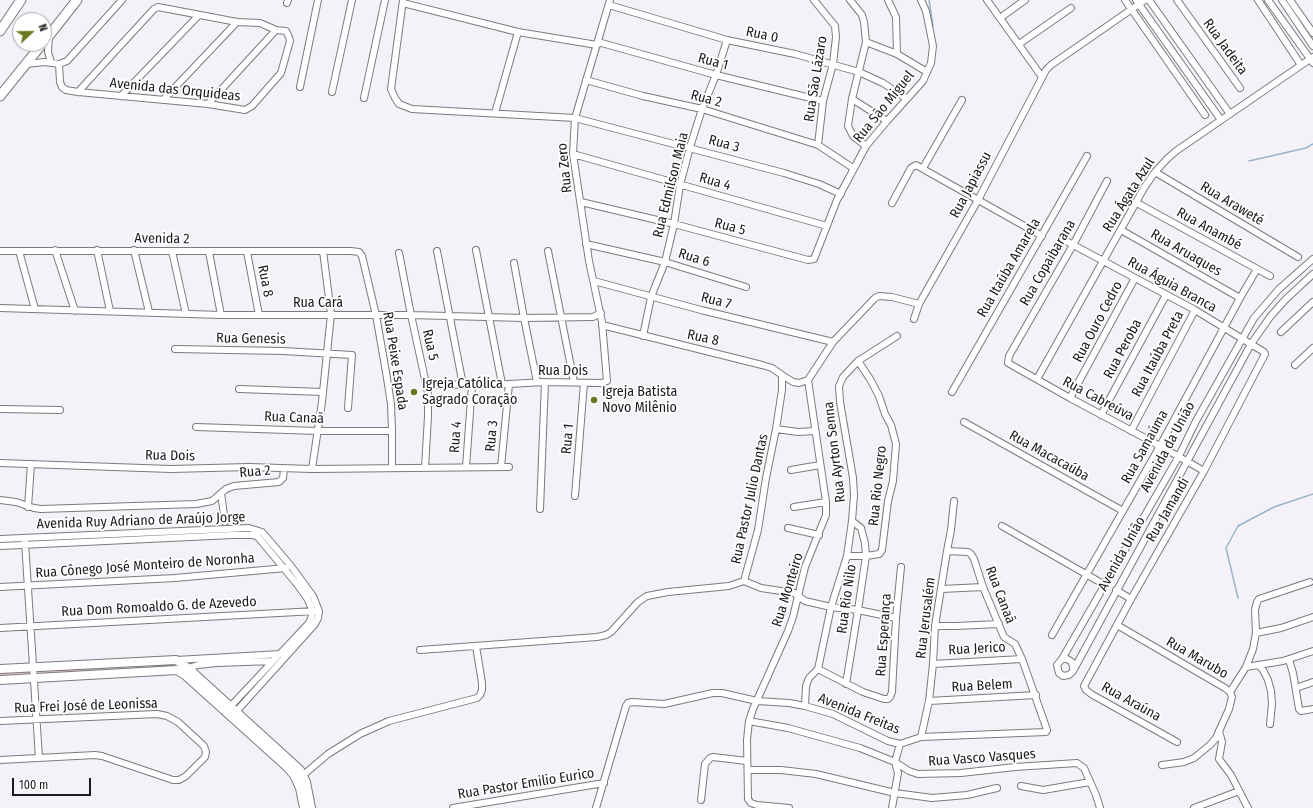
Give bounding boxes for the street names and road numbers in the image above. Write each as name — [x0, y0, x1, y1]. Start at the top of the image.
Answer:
street label: Rua Jadeita — [1199, 16, 1251, 78]
street label: Rua 0 — [744, 23, 780, 47]
street label: Rua São Lázaro — [801, 35, 831, 123]
street label: Rua 1 — [696, 50, 730, 74]
street label: Rua São Miguel — [850, 68, 918, 146]
street label: Avenida das Orquideas — [109, 75, 241, 105]
street label: Rua 2 — [689, 87, 723, 111]
street label: Rua Edmilson Maia — [650, 131, 692, 239]
street label: Rua 3 — [707, 132, 741, 156]
street label: Rua Zero — [554, 142, 576, 194]
street label: Rua Japiassu — [947, 149, 995, 221]
street label: Rua Ágata Azul — [1100, 155, 1158, 235]
street label: Rua 4 — [697, 170, 733, 194]
street label: Rua Araweté — [1197, 178, 1267, 230]
street label: Rua Anambé — [1174, 204, 1244, 254]
street label: Rua 5 — [713, 215, 747, 239]
street label: Rua Itaúba Amarela — [974, 215, 1044, 321]
street label: Rua Copaibarana — [1017, 217, 1079, 309]
street label: Rua Aruaques — [1147, 226, 1225, 280]
street label: Avenida 2 — [134, 230, 190, 248]
street label: Rua 6 — [676, 245, 712, 271]
street label: Rua Águia Branca — [1125, 254, 1219, 316]
street label: Rua 8 — [254, 264, 276, 298]
street label: Rua Ouro Cedro — [1070, 279, 1126, 365]
street label: Rua 7 — [699, 289, 733, 313]
street label: Rua Cará — [293, 295, 343, 311]
street label: Rua Itaúba Preta — [1128, 308, 1188, 400]
street label: Rua Peixe Espada — [379, 310, 411, 412]
street label: Rua Peroba — [1100, 316, 1146, 382]
street label: Rua 8 — [686, 326, 720, 350]
street label: Rua 5 — [418, 328, 442, 362]
street label: Rua Genesis — [216, 330, 286, 348]
street label: Rua Dois — [538, 363, 588, 379]
street label: Rua Cabreúva — [1060, 373, 1136, 425]
street label: Avenida da União — [1137, 399, 1199, 495]
street label: Rua Ayrton Senna — [820, 401, 850, 503]
street label: Rua Samaúma — [1118, 407, 1172, 487]
street label: Rua Canaã — [264, 409, 324, 427]
street label: Rua 3 — [482, 420, 502, 452]
street label: Rua 4 — [447, 421, 465, 453]
street label: Rua 1 — [558, 423, 578, 455]
street label: Rua Macacaúba — [1006, 427, 1092, 485]
street label: Rua Pastor Julio Dantas — [728, 432, 772, 566]
street label: Rua Rio Negro — [865, 445, 891, 527]
street label: Rua Dois — [145, 447, 195, 465]
street label: Rua 2 — [239, 462, 271, 482]
street label: Rua Jamandi — [1143, 475, 1193, 545]
street label: Avenida Ruy Adriano de Araújo Jorge — [36, 509, 246, 533]
street label: Avenida União — [1095, 514, 1149, 594]
street label: Rua Cônego José Monteiro de Noronha — [35, 550, 255, 582]
street label: Rua Monteiro — [769, 551, 807, 629]
street label: Rua Rio Nilo — [834, 563, 860, 635]
street label: Rua Canaã — [981, 564, 1019, 626]
street label: Rua Jerusalém — [913, 576, 939, 660]
street label: Rua Dom Romoaldo G. de Azevedo — [61, 593, 257, 621]
street label: Rua Esperança — [873, 593, 895, 677]
street label: Rua Marubo — [1163, 633, 1231, 683]
street label: Rua Jerico — [948, 639, 1006, 659]
street label: Rua Belem — [951, 676, 1013, 696]
street label: Rua Araúna — [1098, 679, 1164, 725]
street label: Avenida Freitas — [816, 690, 902, 738]
street label: Rua Frei José de Leonissa — [14, 695, 158, 717]
street label: Rua Vasco Vasques — [928, 746, 1036, 770]
street label: Rua Pastor Emilio Eurico — [456, 765, 596, 803]

